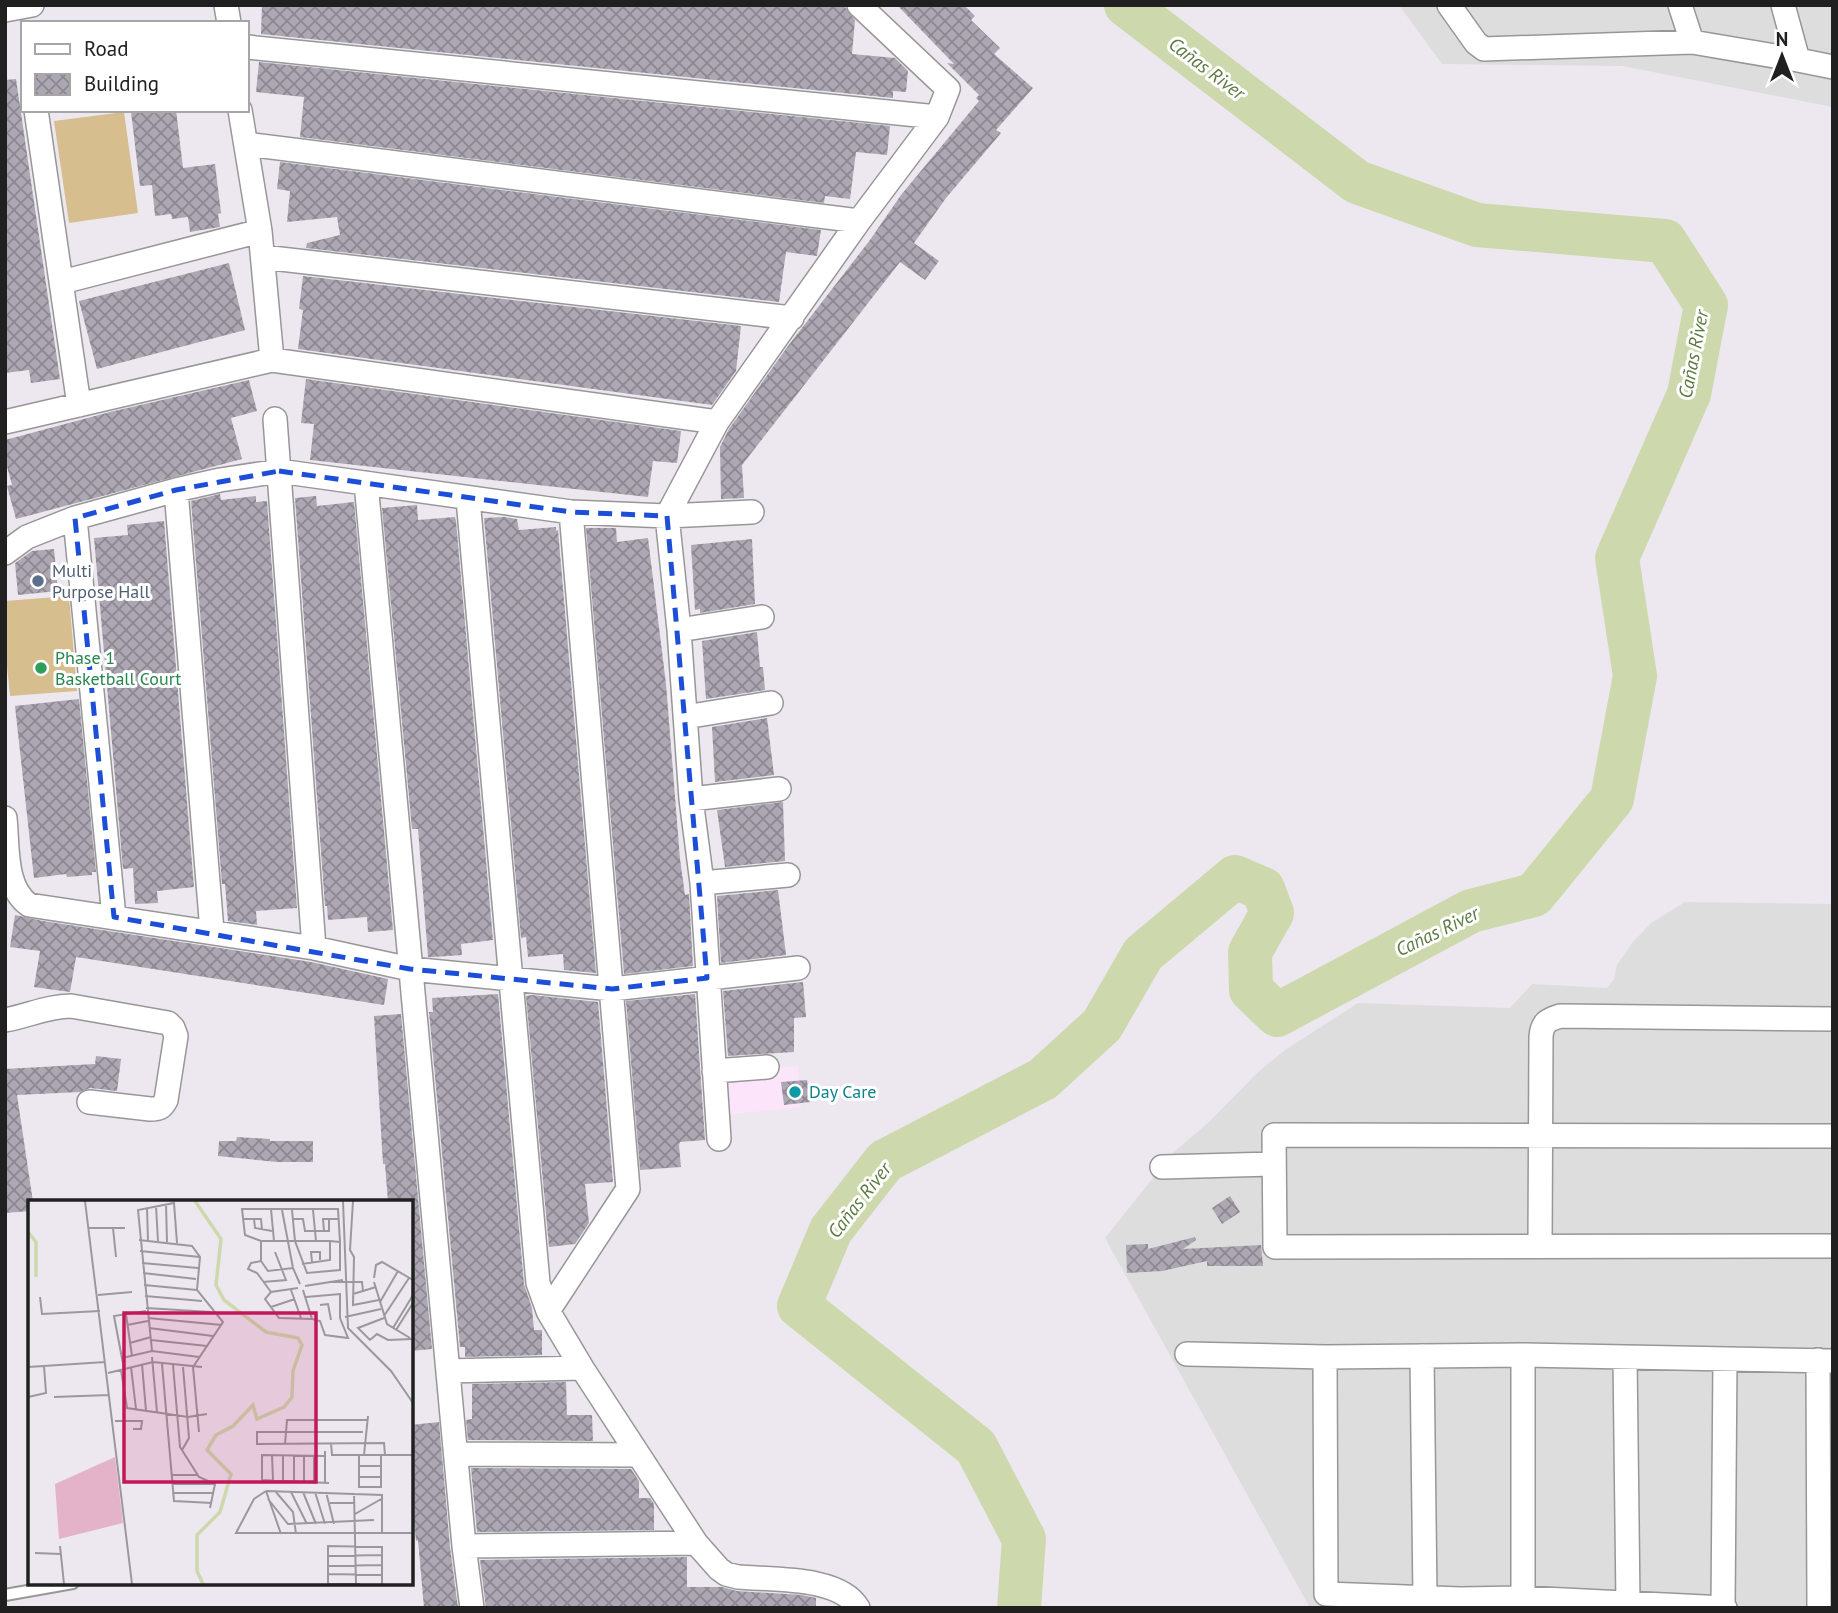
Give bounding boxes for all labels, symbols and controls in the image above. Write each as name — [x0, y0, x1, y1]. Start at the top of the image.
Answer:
legend — [21, 21, 248, 112]
north arrow — [1747, 21, 1817, 91]
text: N — [1776, 27, 1788, 51]
water label: Cañas River — [1164, 32, 1251, 106]
text: Road — [84, 35, 128, 62]
text: Building — [84, 70, 159, 97]
water label: Cañas River — [1673, 306, 1714, 400]
place label: Multi Purpose Hall — [52, 559, 150, 603]
marker: Multi Purpose Hall — [30, 573, 46, 589]
place label: Phase 1 Basketball Court — [55, 646, 181, 690]
marker: Phase 1 Basketball Court — [33, 660, 49, 676]
water label: Cañas River — [1392, 900, 1484, 961]
place label: Day Care — [809, 1080, 876, 1103]
marker: Day Care — [787, 1084, 803, 1100]
water label: Cañas River — [822, 1156, 897, 1243]
inset map — [28, 1200, 413, 1585]

